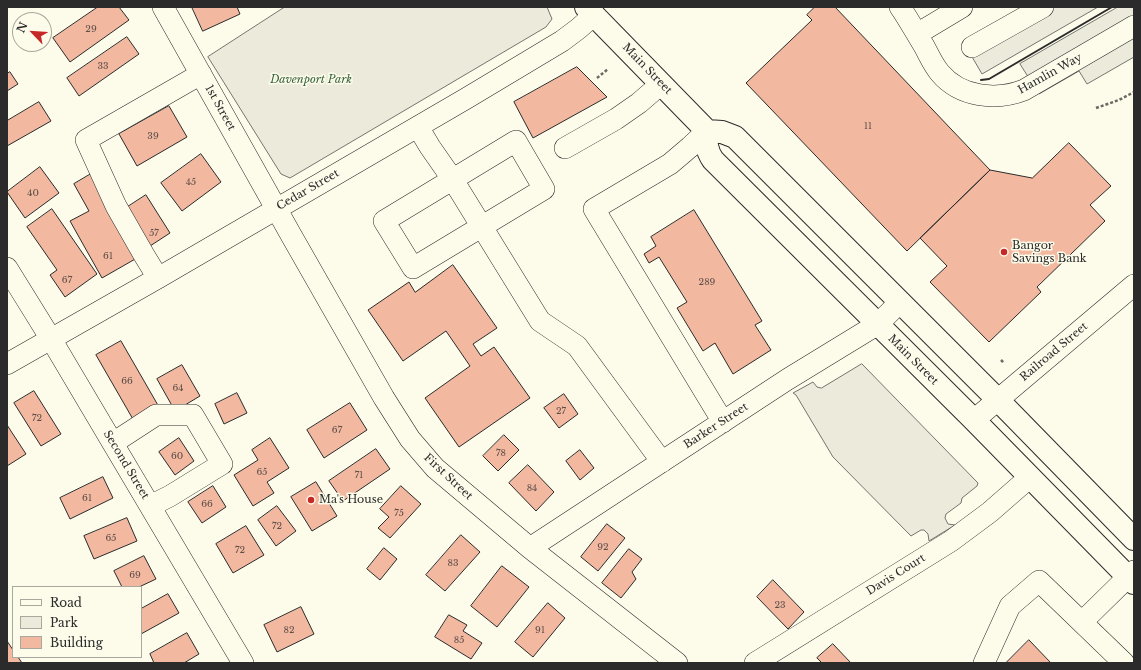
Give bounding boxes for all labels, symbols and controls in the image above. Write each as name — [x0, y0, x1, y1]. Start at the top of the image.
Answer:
north arrow — [12, 12, 52, 52]
text: N — [14, 20, 31, 35]
house number: 29 — [85, 24, 97, 34]
street label: Main Street — [619, 41, 675, 97]
street label: Hamlin Way — [1016, 51, 1084, 97]
house number: 33 — [97, 61, 109, 71]
park label: Davenport Park — [270, 73, 352, 87]
street label: 1st Street — [202, 83, 238, 133]
house number: 11 — [864, 121, 872, 131]
house number: 39 — [147, 131, 159, 141]
street label: Cedar Street — [274, 167, 342, 213]
house number: 45 — [186, 177, 196, 187]
house number: 40 — [27, 188, 39, 198]
house number: 57 — [149, 228, 159, 238]
place label: Bangor Savings Bank — [1012, 239, 1087, 265]
marker: Bangor Savings Bank — [999, 247, 1009, 257]
house number: 61 — [103, 251, 113, 261]
house number: 67 — [62, 275, 72, 285]
house number: 289 — [699, 277, 715, 287]
street label: Railroad Street — [1018, 320, 1090, 384]
street label: Main Street — [885, 332, 941, 388]
house number: 66 — [121, 376, 133, 386]
house number: 64 — [172, 383, 184, 393]
street label: Barker Street — [681, 400, 751, 452]
house number: 27 — [556, 406, 566, 416]
house number: 72 — [32, 413, 42, 423]
house number: 67 — [332, 425, 342, 435]
street label: Second Street — [100, 428, 152, 502]
house number: 78 — [496, 448, 506, 458]
house number: 60 — [171, 451, 183, 461]
street label: First Street — [421, 451, 475, 503]
house number: 65 — [257, 467, 267, 477]
house number: 71 — [355, 470, 363, 480]
house number: 84 — [527, 483, 537, 493]
house number: 61 — [82, 493, 92, 503]
place label: Ma's House — [319, 493, 383, 507]
marker: Ma's House — [306, 495, 316, 505]
house number: 66 — [201, 499, 213, 509]
house number: 75 — [394, 508, 404, 518]
house number: 72 — [272, 521, 282, 531]
house number: 65 — [106, 533, 116, 543]
house number: 92 — [597, 542, 609, 552]
house number: 72 — [235, 545, 245, 555]
street label: Davis Court — [864, 552, 928, 598]
house number: 83 — [448, 558, 458, 568]
house number: 69 — [129, 570, 141, 580]
legend — [12, 586, 142, 658]
text: Road — [50, 595, 82, 610]
house number: 23 — [774, 600, 786, 610]
text: Park — [50, 615, 78, 630]
house number: 82 — [284, 625, 294, 635]
house number: 91 — [535, 625, 545, 635]
text: Building — [50, 635, 103, 650]
house number: 85 — [454, 635, 464, 645]

